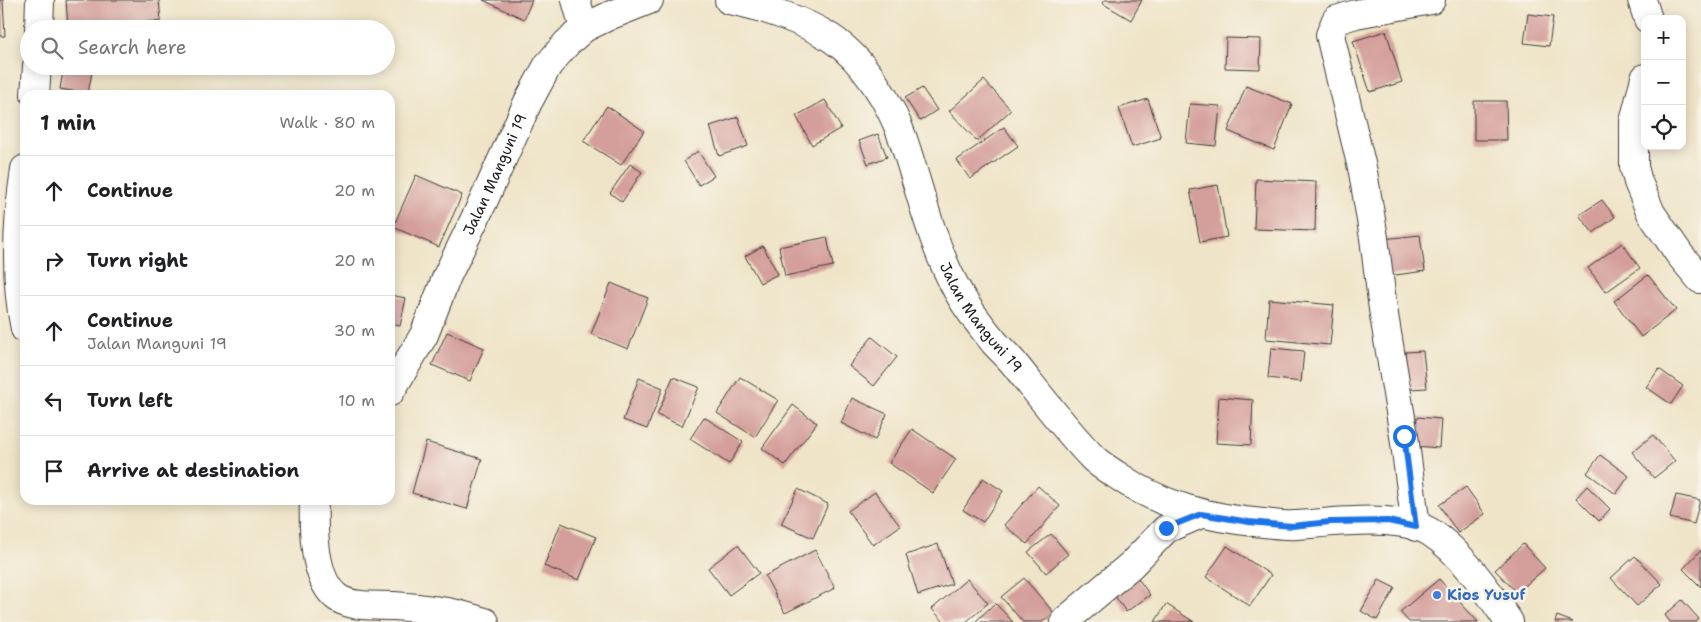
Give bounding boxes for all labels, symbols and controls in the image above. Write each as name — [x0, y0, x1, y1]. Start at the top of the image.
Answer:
map controls — [1641, 15, 1686, 150]
button: + — [1641, 15, 1686, 60]
search box — [20, 20, 395, 75]
icon: search — [38, 34, 66, 62]
text: Search here — [78, 35, 187, 60]
button: − — [1641, 60, 1686, 105]
button: locate — [1641, 105, 1686, 150]
text: 1 min — [40, 109, 96, 137]
street label: Jalan Manguni 19 — [458, 111, 531, 238]
text: Walk · 80 m — [280, 112, 375, 133]
icon: ahead — [40, 177, 68, 205]
text: Continue — [87, 178, 173, 203]
text: 20 m — [334, 180, 375, 201]
icon: right — [40, 247, 68, 275]
text: Turn right — [87, 248, 188, 273]
text: 20 m — [334, 250, 375, 271]
street label: Jalan Manguni 19 — [935, 259, 1027, 376]
text: Continue — [87, 308, 173, 333]
icon: ahead — [40, 317, 68, 345]
text: 30 m — [334, 320, 375, 341]
text: Jalan Manguni 19 — [87, 333, 227, 354]
icon: left — [40, 387, 68, 415]
text: Turn left — [87, 388, 173, 413]
text: 10 m — [338, 390, 375, 411]
route start — [1393, 425, 1416, 448]
icon: arrive — [40, 457, 68, 485]
text: Arrive at destination — [87, 458, 299, 483]
route end — [1155, 517, 1178, 540]
place label: Kios Yusuf — [1447, 585, 1526, 605]
marker: Kios Yusuf — [1431, 589, 1443, 601]

